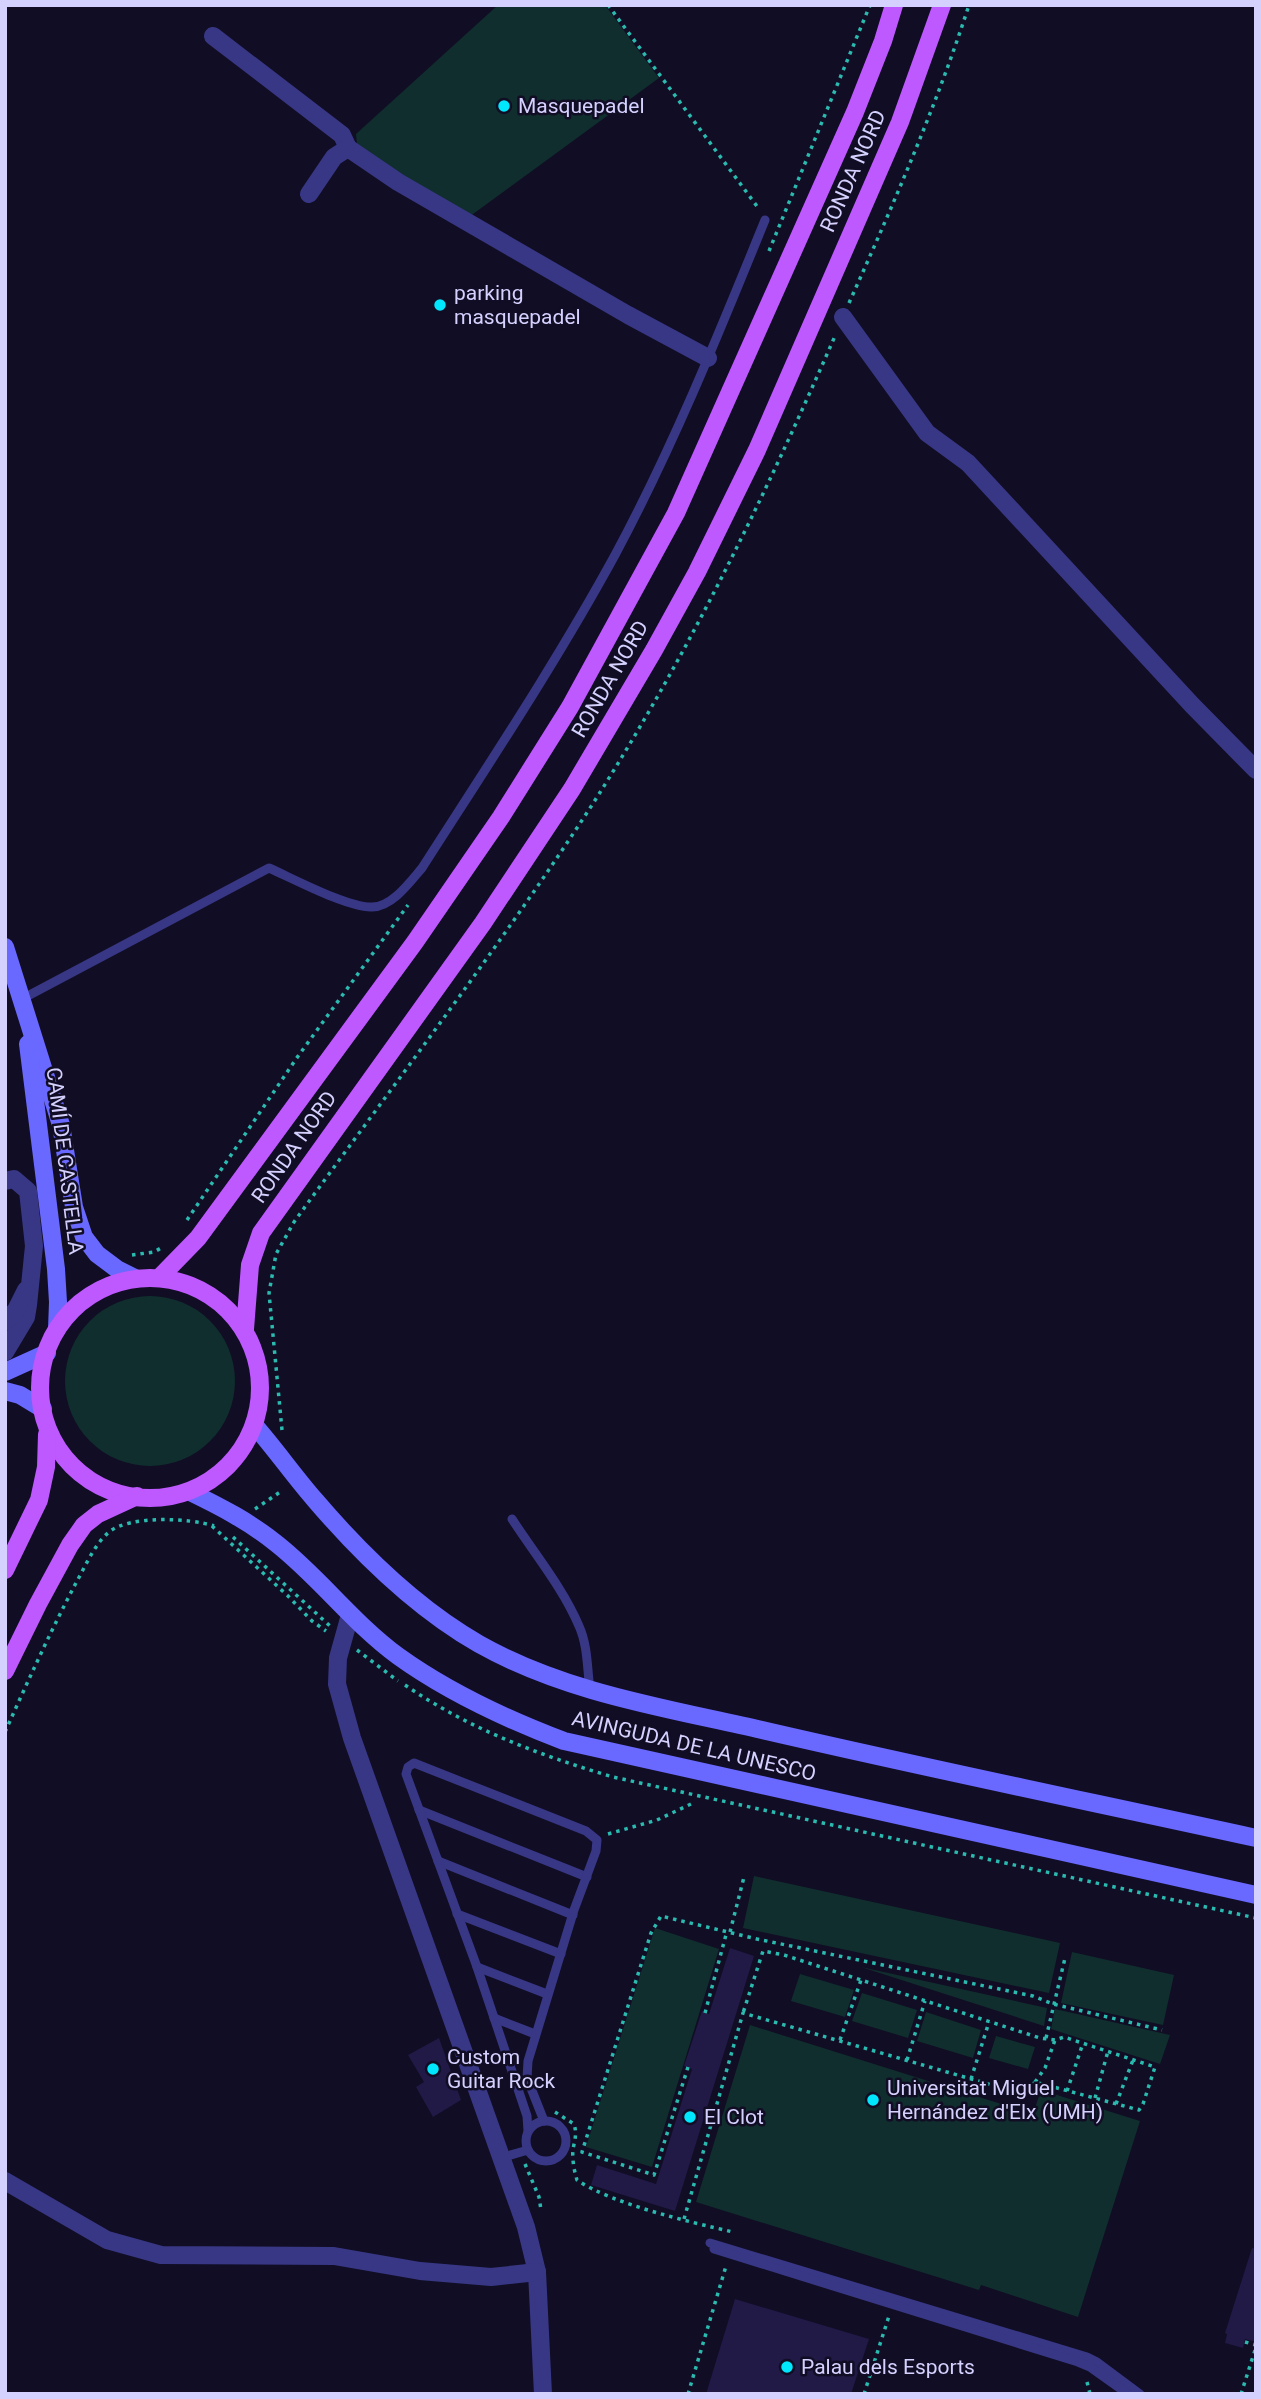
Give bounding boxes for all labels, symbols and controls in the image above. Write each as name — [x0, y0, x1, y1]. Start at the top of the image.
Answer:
place label: Masquepadel — [518, 94, 645, 118]
marker: Masquepadel — [496, 98, 512, 114]
street label: RONDA NORD — [815, 106, 891, 236]
place label: parking masquepadel — [454, 281, 581, 329]
marker: parking masquepadel — [432, 297, 448, 313]
street label: RONDA NORD — [567, 616, 653, 742]
street label: CAMÍ DE CASTELLA — [42, 1066, 88, 1256]
street label: RONDA NORD — [247, 1086, 341, 1208]
street label: AVINGUDA DE LA UNESCO — [570, 1706, 818, 1786]
place label: Custom Guitar Rock — [447, 2045, 556, 2093]
marker: Custom Guitar Rock — [425, 2061, 441, 2077]
place label: Universitat Miguel Hernández d'Elx (UMH) — [887, 2076, 1103, 2124]
marker: Universitat Miguel Hernández d'Elx (UMH) — [865, 2092, 881, 2108]
place label: El Clot — [704, 2105, 764, 2129]
marker: El Clot — [682, 2109, 698, 2125]
place label: Palau dels Esports — [801, 2355, 975, 2379]
marker: Palau dels Esports — [779, 2359, 795, 2375]

